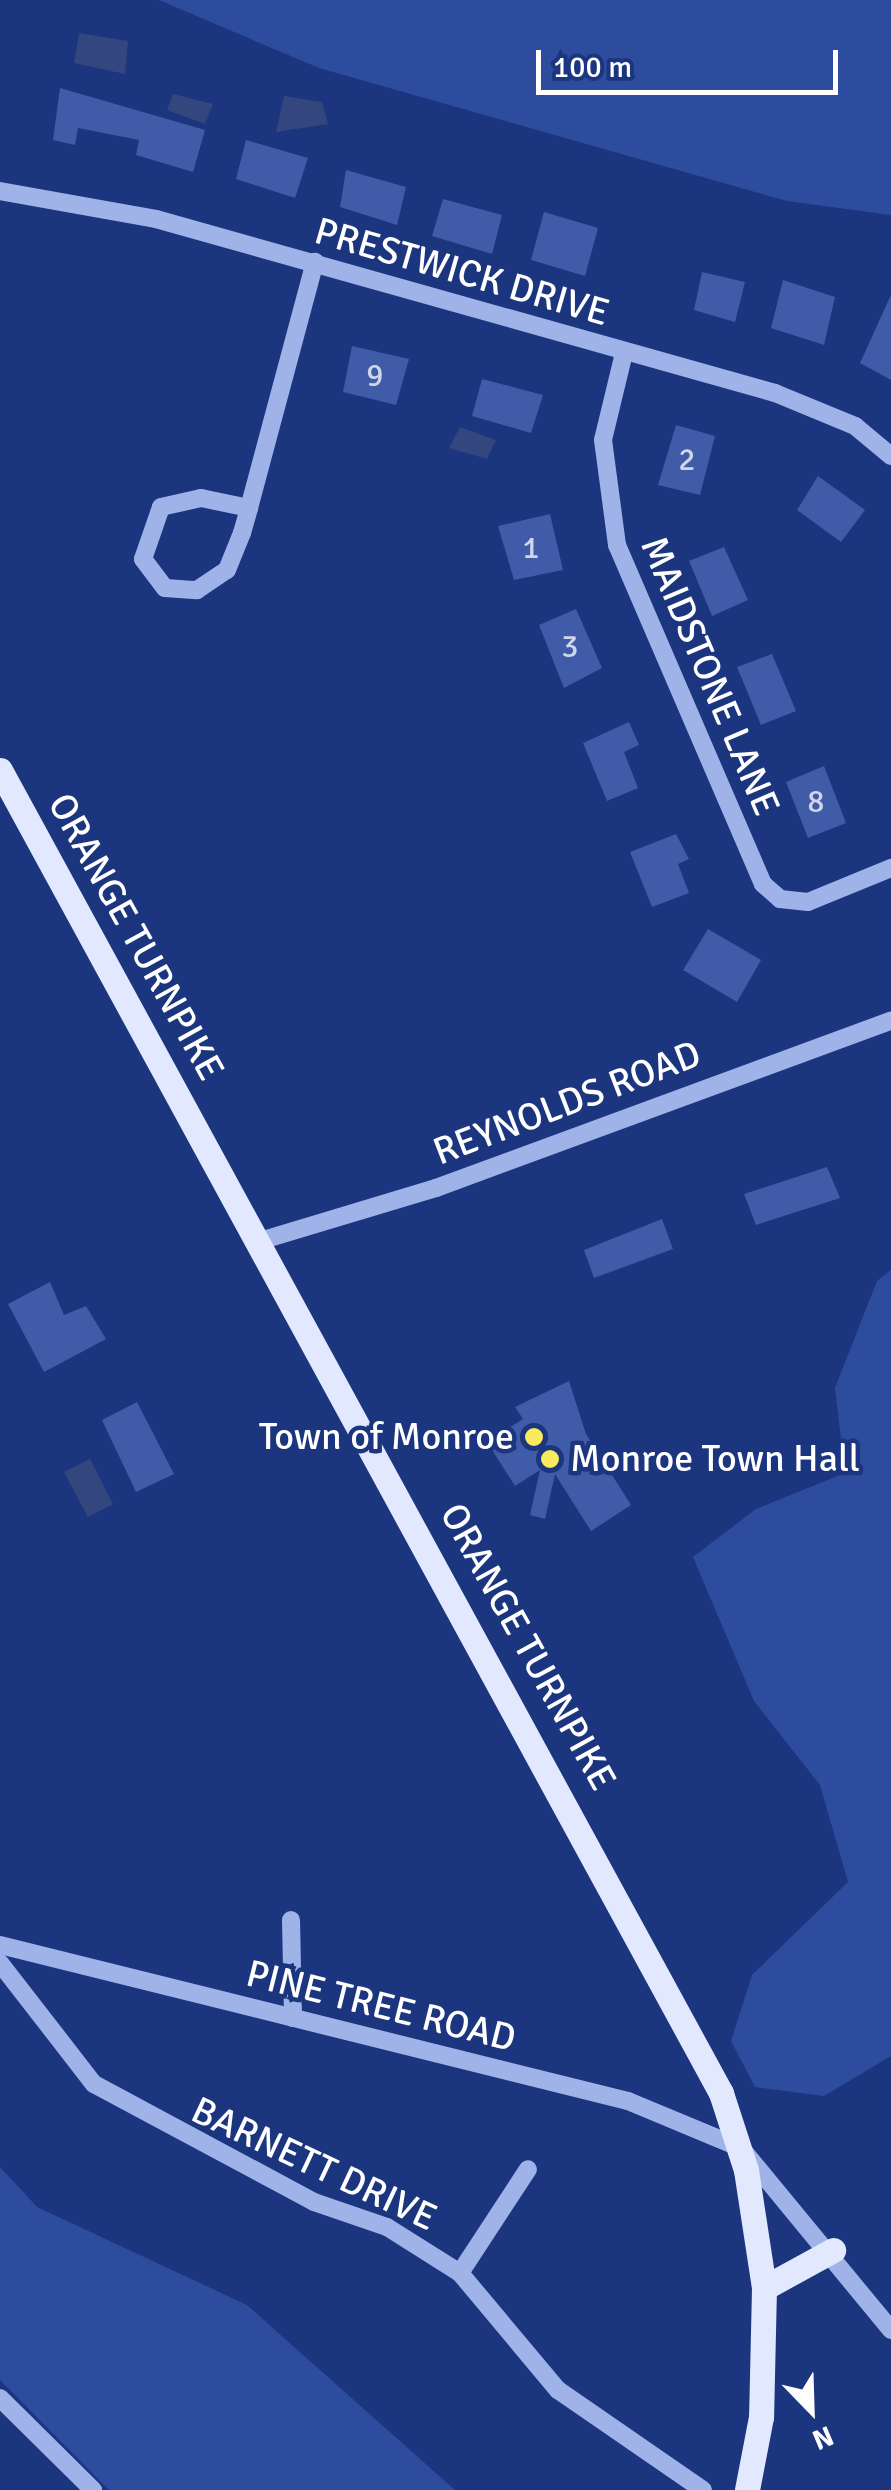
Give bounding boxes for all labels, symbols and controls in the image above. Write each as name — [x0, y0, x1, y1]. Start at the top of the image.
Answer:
scale bar — [541, 30, 844, 92]
text: 100 m — [553, 49, 632, 86]
street label: PRESTWICK DRIVE — [310, 208, 614, 336]
house number: 9 — [366, 357, 384, 395]
house number: 2 — [678, 441, 696, 479]
house number: 1 — [522, 529, 540, 567]
street label: MAIDSTONE LANE — [631, 530, 789, 822]
house number: 3 — [561, 628, 579, 666]
house number: 8 — [807, 783, 825, 821]
street label: ORANGE TURNPIKE — [38, 786, 234, 1088]
street label: REYNOLDS ROAD — [427, 1031, 707, 1175]
place label: Town of Monroe — [259, 1414, 514, 1460]
marker: Town of Monroe — [523, 1426, 545, 1448]
place label: Monroe Town Hall — [570, 1436, 860, 1482]
marker: Monroe Town Hall — [539, 1448, 561, 1470]
street label: ORANGE TURNPIKE — [430, 1496, 626, 1798]
street label: PINE TREE ROAD — [242, 1951, 520, 2061]
street label: BARNETT DRIVE — [184, 2087, 444, 2241]
north arrow — [761, 2360, 861, 2460]
text: N — [807, 2418, 838, 2457]

